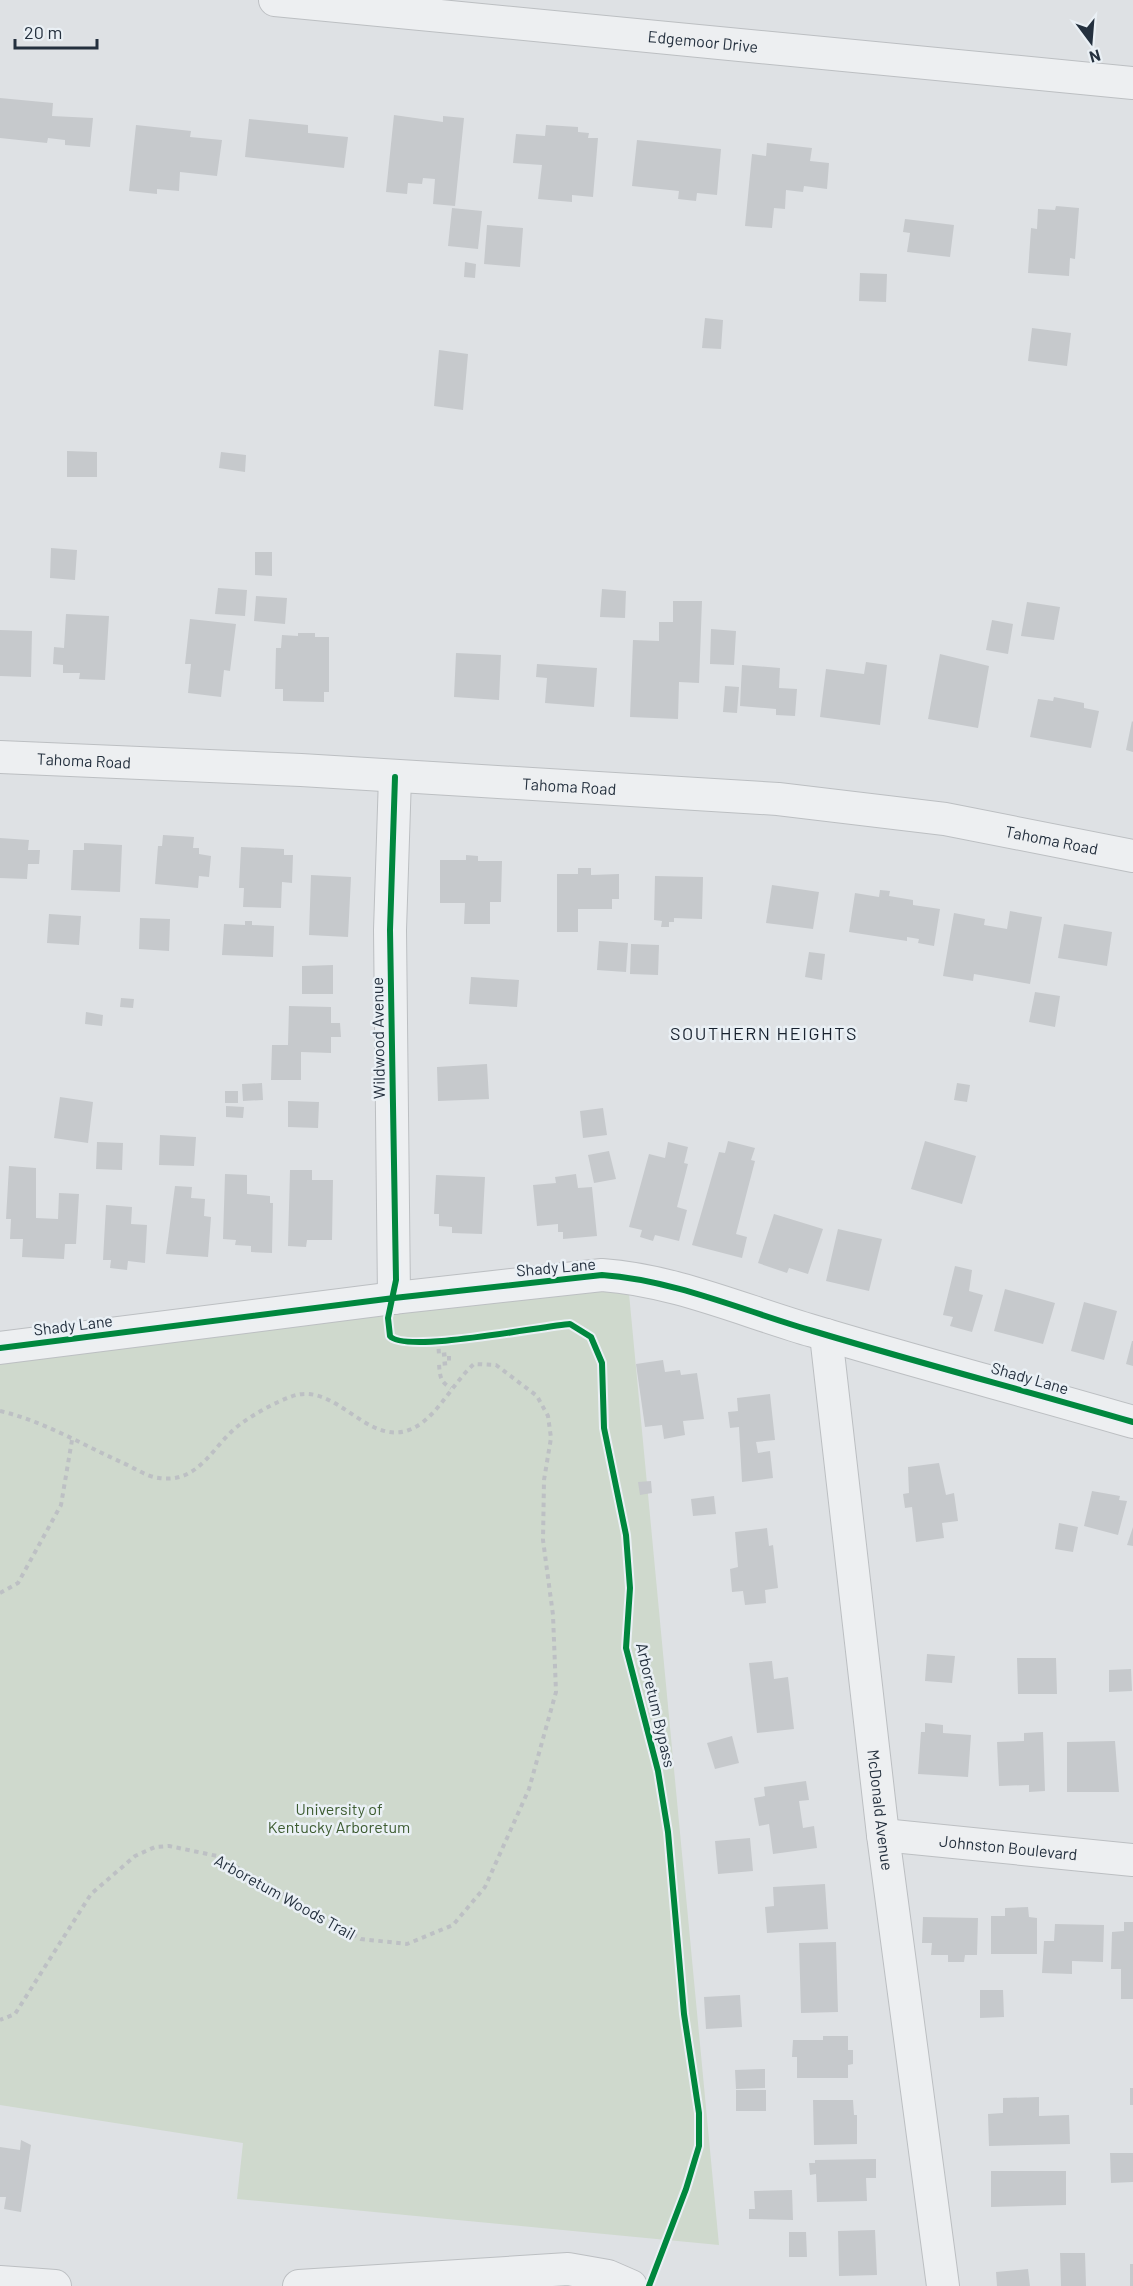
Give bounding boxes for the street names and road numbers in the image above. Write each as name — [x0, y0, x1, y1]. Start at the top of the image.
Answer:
street label: Edgemoor Drive — [647, 26, 759, 56]
street label: Tahoma Road — [36, 749, 131, 772]
street label: Tahoma Road — [522, 773, 617, 798]
street label: Tahoma Road — [1004, 821, 1100, 858]
street label: Wildwood Avenue — [367, 977, 388, 1099]
street label: Shady Lane — [515, 1254, 597, 1279]
street label: Shady Lane — [32, 1310, 114, 1339]
street label: Shady Lane — [989, 1357, 1071, 1398]
street label: Arboretum Bypass — [633, 1641, 680, 1769]
street label: McDonald Avenue — [864, 1748, 898, 1871]
street label: Johnston Boulevard — [939, 1831, 1078, 1863]
street label: Arboretum Woods Trail — [211, 1850, 359, 1943]

